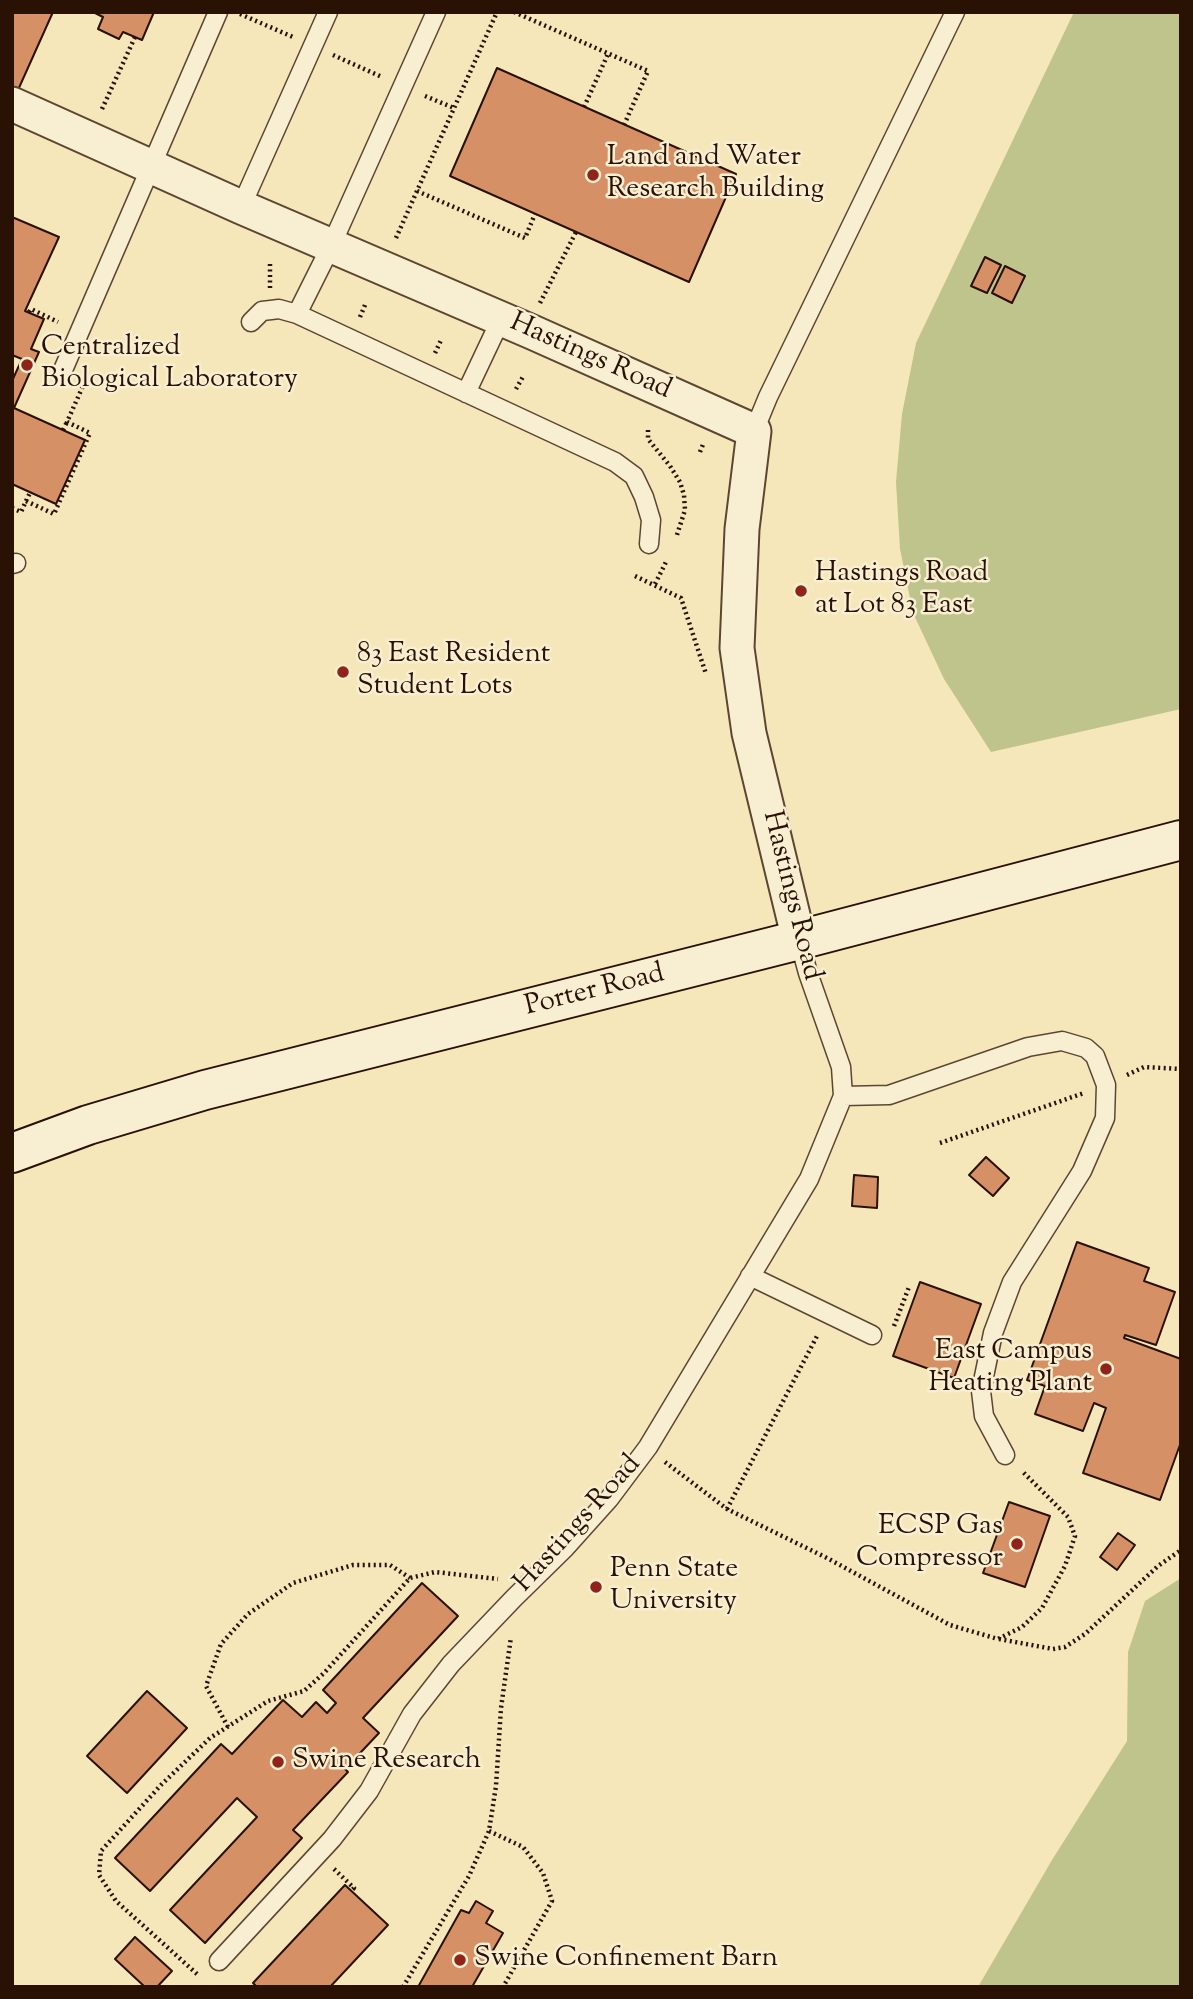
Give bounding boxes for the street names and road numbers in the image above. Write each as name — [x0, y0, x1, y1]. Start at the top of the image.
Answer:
street label: Hastings Road — [504, 307, 676, 409]
street label: Hastings Road — [753, 808, 827, 984]
street label: Porter Road — [522, 958, 668, 1026]
street label: Hastings Road — [508, 1449, 650, 1601]

